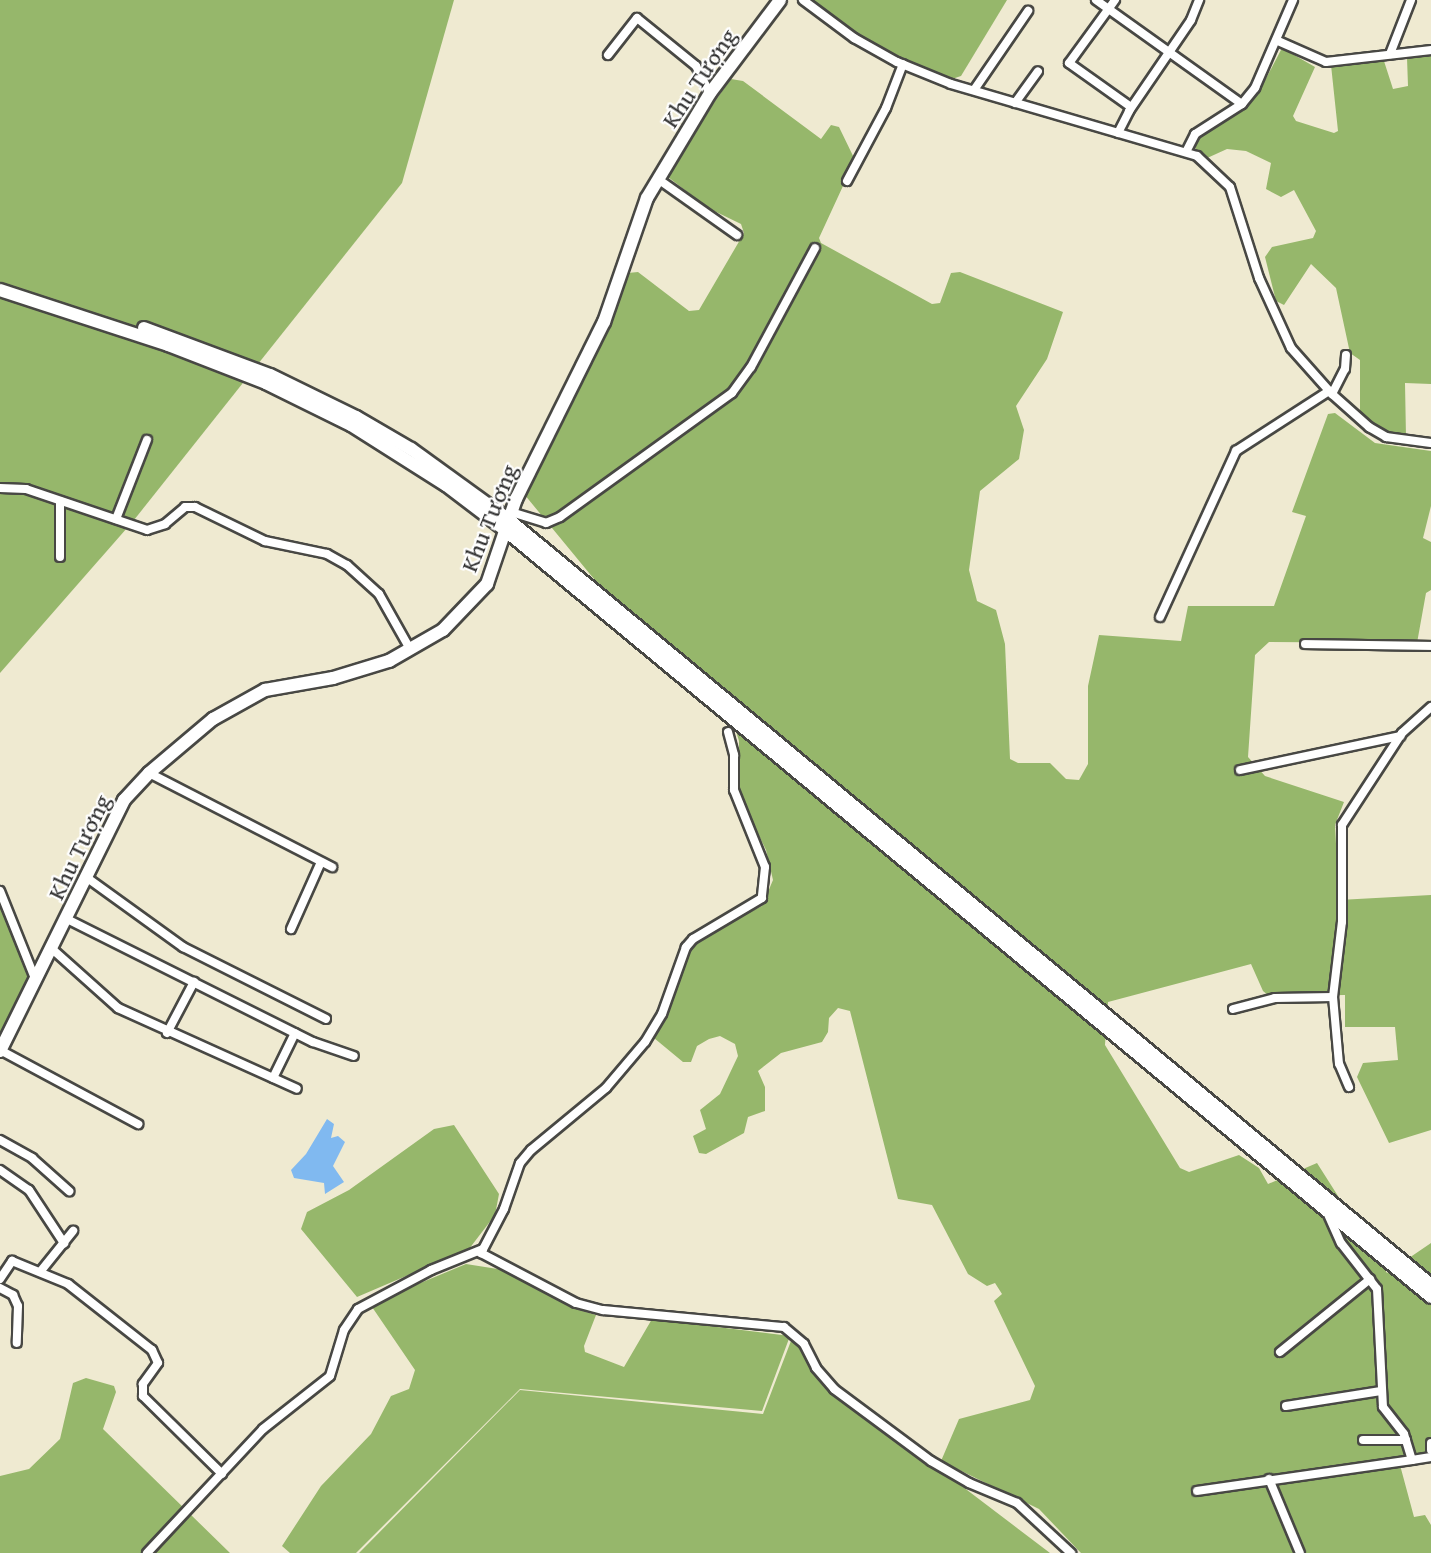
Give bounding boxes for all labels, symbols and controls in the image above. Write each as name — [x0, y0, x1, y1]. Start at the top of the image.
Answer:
street label: Khu Tượng — [655, 23, 743, 133]
street label: Khu Tượng — [454, 460, 524, 576]
street label: Khu Tượng — [41, 790, 117, 904]

